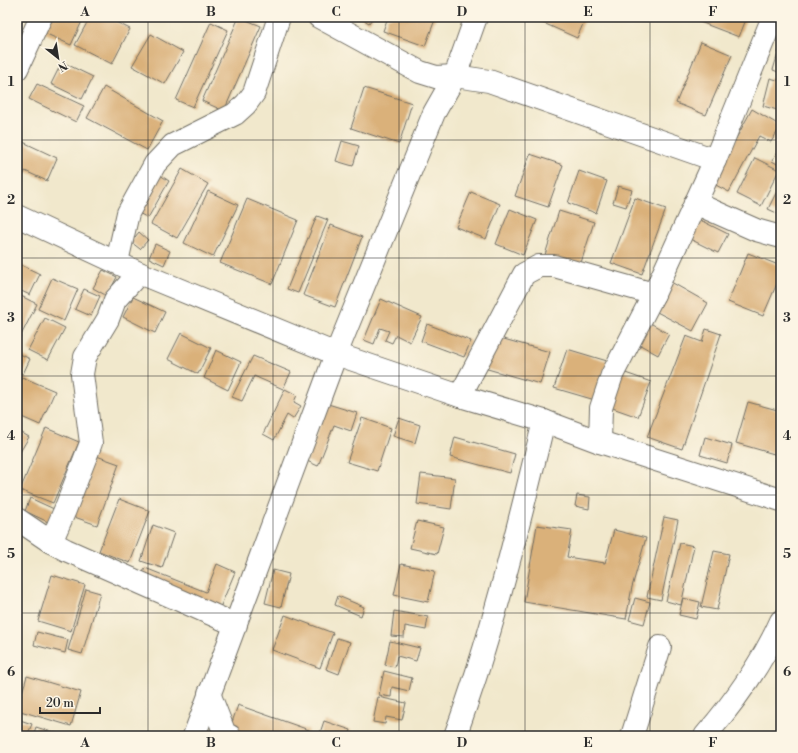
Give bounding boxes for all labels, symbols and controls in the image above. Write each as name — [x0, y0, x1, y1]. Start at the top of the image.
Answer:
text: A — [79, 4, 90, 20]
text: B — [206, 4, 216, 20]
text: C — [331, 4, 341, 20]
text: D — [457, 4, 467, 20]
text: E — [583, 4, 593, 20]
text: F — [708, 4, 718, 20]
north arrow — [38, 38, 78, 78]
text: N — [55, 58, 70, 74]
text: 1 — [8, 74, 15, 90]
text: 1 — [784, 74, 791, 90]
text: 2 — [7, 192, 15, 208]
text: 2 — [783, 192, 791, 208]
text: 3 — [7, 310, 15, 326]
text: 3 — [783, 310, 791, 326]
text: 4 — [7, 428, 16, 444]
text: 4 — [783, 428, 792, 444]
text: 5 — [7, 546, 15, 562]
text: 5 — [783, 546, 791, 562]
text: 6 — [7, 664, 15, 680]
text: 6 — [783, 664, 791, 680]
scale bar — [40, 689, 100, 715]
text: 20 m — [46, 696, 74, 711]
text: A — [79, 735, 90, 751]
text: B — [206, 735, 216, 751]
text: C — [331, 735, 341, 751]
text: D — [457, 735, 467, 751]
text: E — [583, 735, 593, 751]
text: F — [708, 735, 718, 751]

